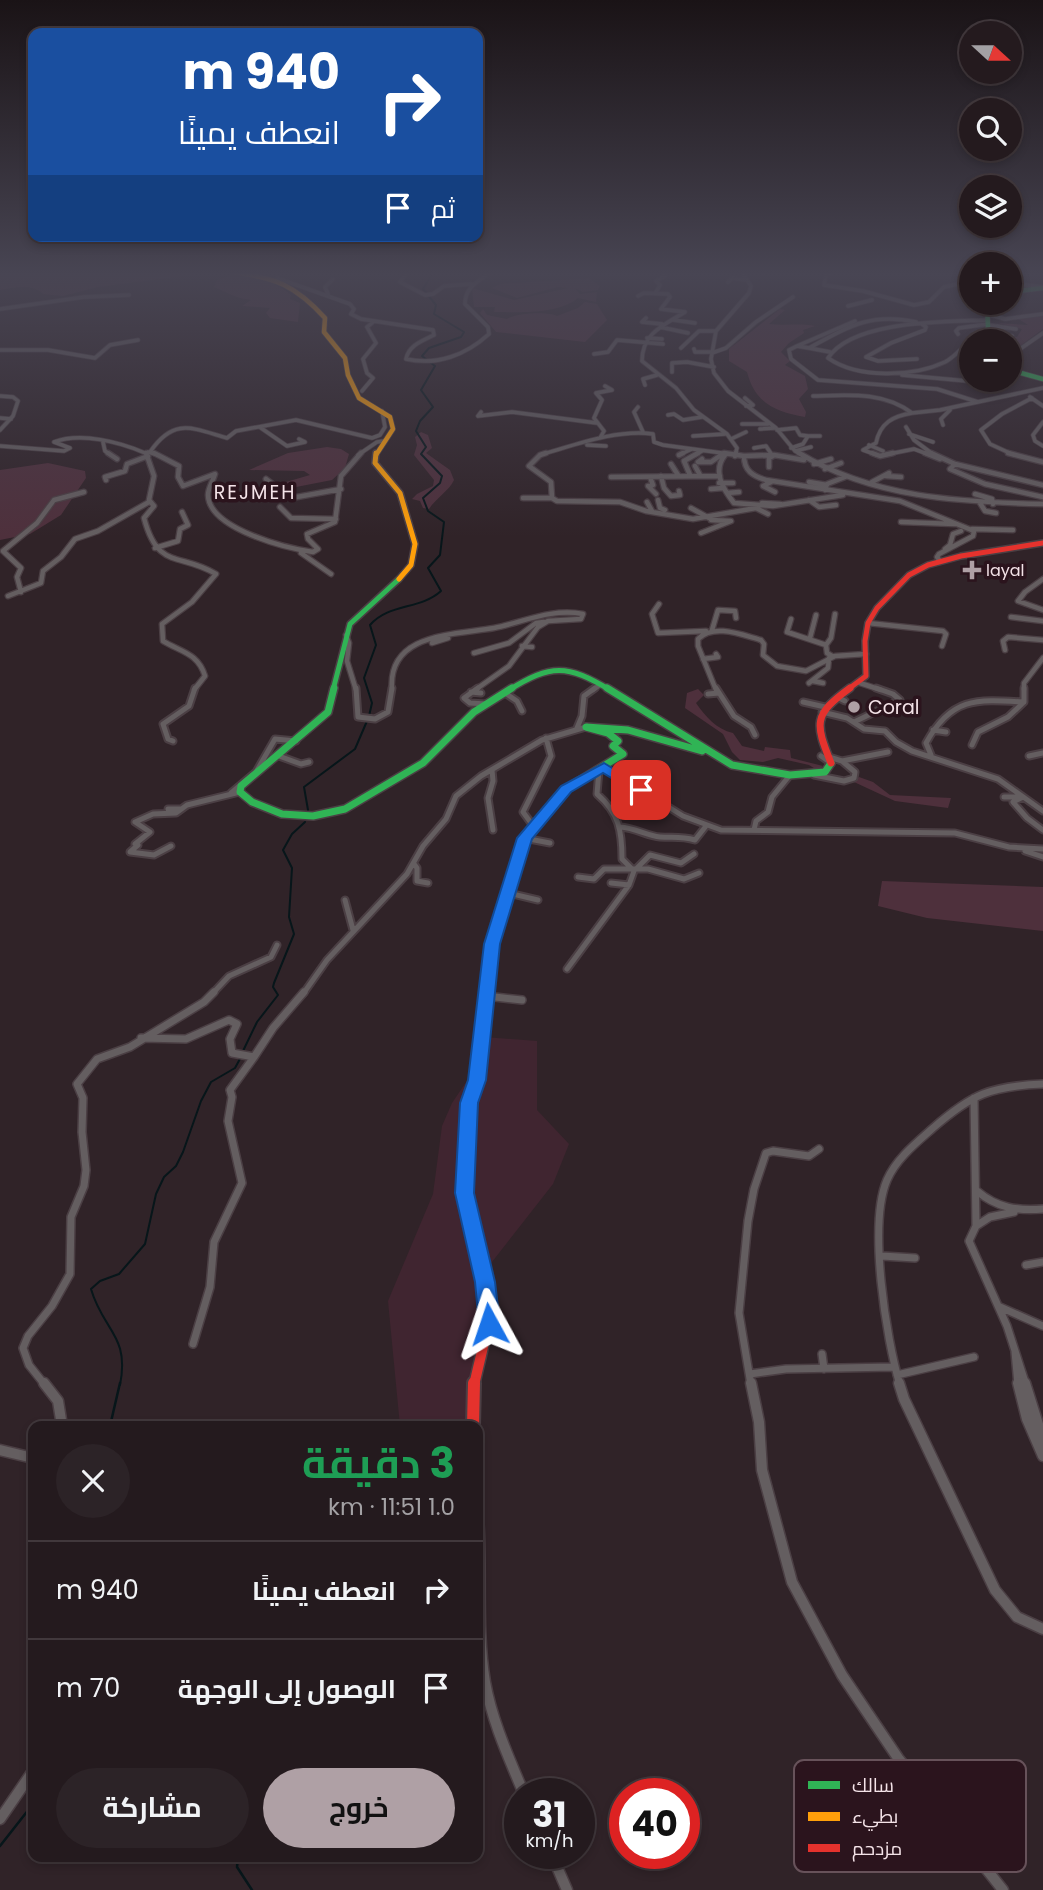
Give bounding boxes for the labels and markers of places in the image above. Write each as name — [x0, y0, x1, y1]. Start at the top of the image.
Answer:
place label: layal — [986, 559, 1025, 582]
marker: layal — [964, 562, 980, 578]
place label: Coral — [868, 694, 919, 721]
marker: Coral — [846, 699, 862, 715]
pin — [611, 760, 671, 820]

